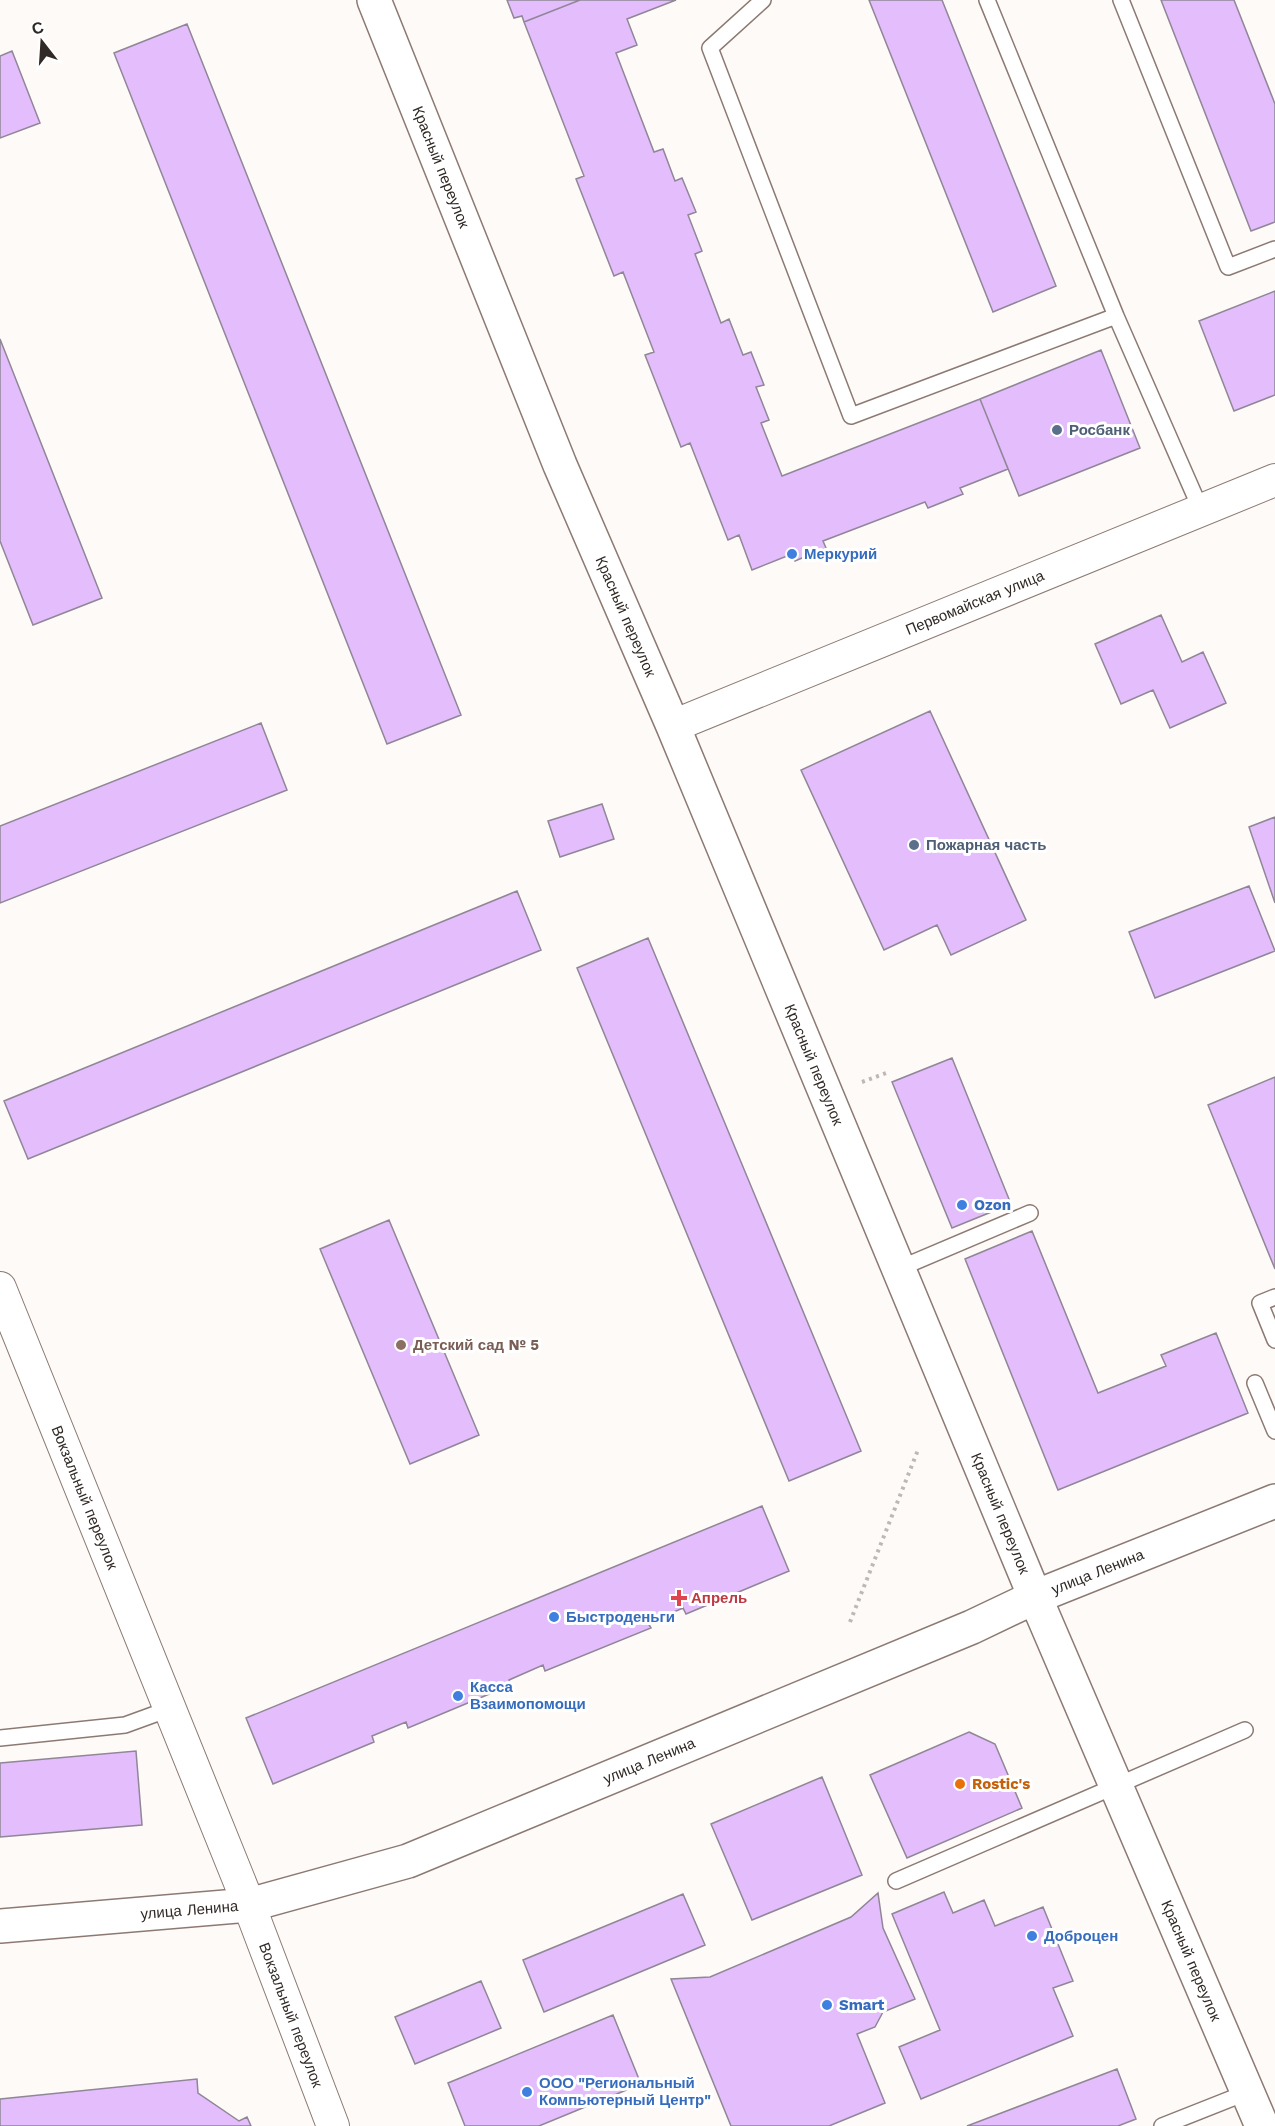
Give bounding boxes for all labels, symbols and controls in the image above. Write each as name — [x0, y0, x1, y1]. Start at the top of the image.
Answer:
north arrow — [12, 12, 72, 72]
text: С — [29, 17, 46, 39]
street label: Красный переулок — [408, 104, 473, 231]
place label: Росбанк — [1069, 421, 1130, 439]
marker: Росбанк — [1050, 423, 1064, 437]
place label: Меркурий — [804, 545, 877, 563]
marker: Меркурий — [785, 547, 799, 561]
street label: Красный переулок — [592, 554, 660, 680]
street label: Первомайская улица — [903, 566, 1047, 639]
place label: Пожарная часть — [926, 836, 1046, 854]
marker: Пожарная часть — [907, 838, 921, 852]
street label: Красный переулок — [781, 1001, 847, 1128]
place label: Ozon — [974, 1196, 1011, 1214]
marker: Ozon — [955, 1198, 969, 1212]
place label: Детский сад № 5 — [413, 1336, 539, 1354]
marker: Детский сад № 5 — [394, 1338, 408, 1352]
street label: Вокзальный переулок — [48, 1423, 122, 1573]
street label: Красный переулок — [967, 1450, 1034, 1577]
street label: улица Ленина — [1049, 1545, 1147, 1598]
place label: Апрель — [691, 1589, 747, 1607]
marker: Апрель — [672, 1591, 686, 1605]
place label: Быстроденьги — [566, 1608, 675, 1626]
marker: Быстроденьги — [547, 1610, 561, 1624]
place label: Касса Взаимопомощи — [470, 1678, 586, 1713]
marker: Касса Взаимопомощи — [451, 1689, 465, 1703]
street label: улица Ленина — [601, 1734, 698, 1788]
place label: Rostic's — [972, 1775, 1030, 1793]
marker: Rostic's — [953, 1777, 967, 1791]
street label: улица Ленина — [140, 1897, 240, 1923]
street label: Красный переулок — [1157, 1898, 1225, 2024]
place label: Доброцен — [1044, 1927, 1118, 1945]
marker: Доброцен — [1025, 1929, 1039, 1943]
street label: Вокзальный переулок — [255, 1940, 327, 2090]
place label: Smart — [839, 1996, 885, 2014]
marker: Smart — [820, 1998, 834, 2012]
place label: ООО "Региональный Компьютерный Центр" — [539, 2074, 711, 2109]
marker: ООО "Региональный Компьютерный Центр" — [520, 2085, 534, 2099]

